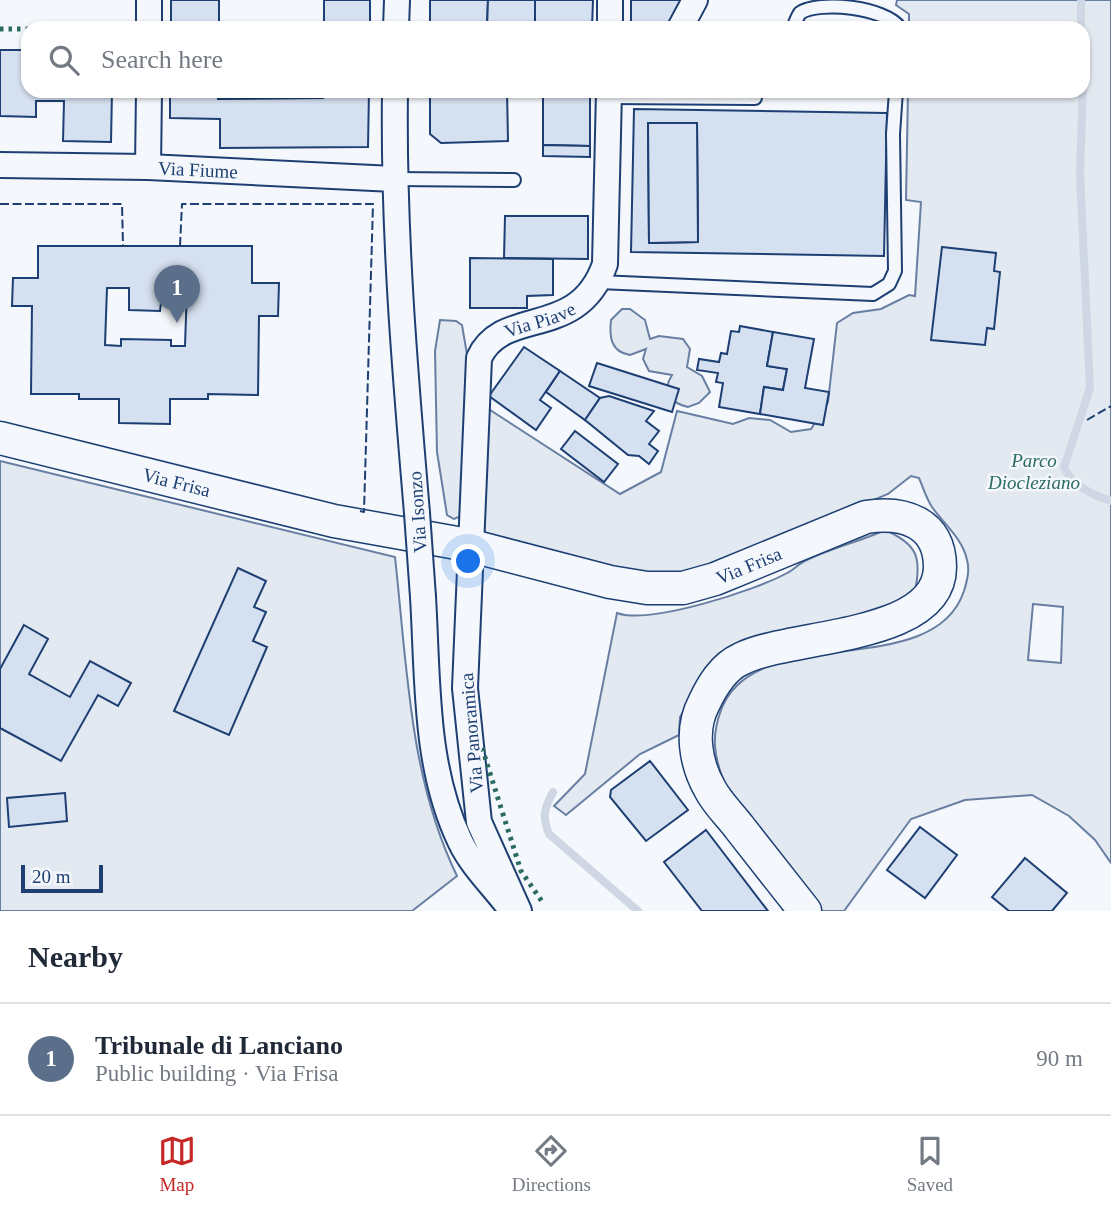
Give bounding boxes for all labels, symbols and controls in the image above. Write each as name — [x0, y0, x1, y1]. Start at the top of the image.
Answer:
search box — [21, 21, 1090, 98]
icon: search — [45, 41, 83, 79]
text: Search here — [101, 45, 223, 74]
street label: Via Fiume — [158, 158, 238, 182]
pin: 1 — [154, 265, 200, 323]
street label: Via Piave — [501, 298, 579, 342]
park label: Parco Diocleziano — [987, 450, 1080, 493]
street label: Via Frisa — [140, 464, 213, 501]
street label: Via Isonzo — [404, 470, 431, 553]
street label: Via Frisa — [713, 543, 785, 589]
your location — [451, 544, 485, 578]
street label: Via Panoramica — [456, 671, 487, 794]
scale bar — [21, 862, 103, 894]
text: 20 m — [32, 866, 71, 887]
text: Nearby — [28, 940, 123, 973]
text: Tribunale di Lanciano — [95, 1031, 343, 1060]
text: 1 — [45, 1046, 57, 1071]
text: 90 m — [1036, 1046, 1083, 1071]
text: Public building · Via Frisa — [95, 1061, 339, 1086]
tab: Map — [158, 1132, 196, 1196]
tab: Directions — [512, 1132, 591, 1196]
tab: Saved — [907, 1132, 953, 1196]

